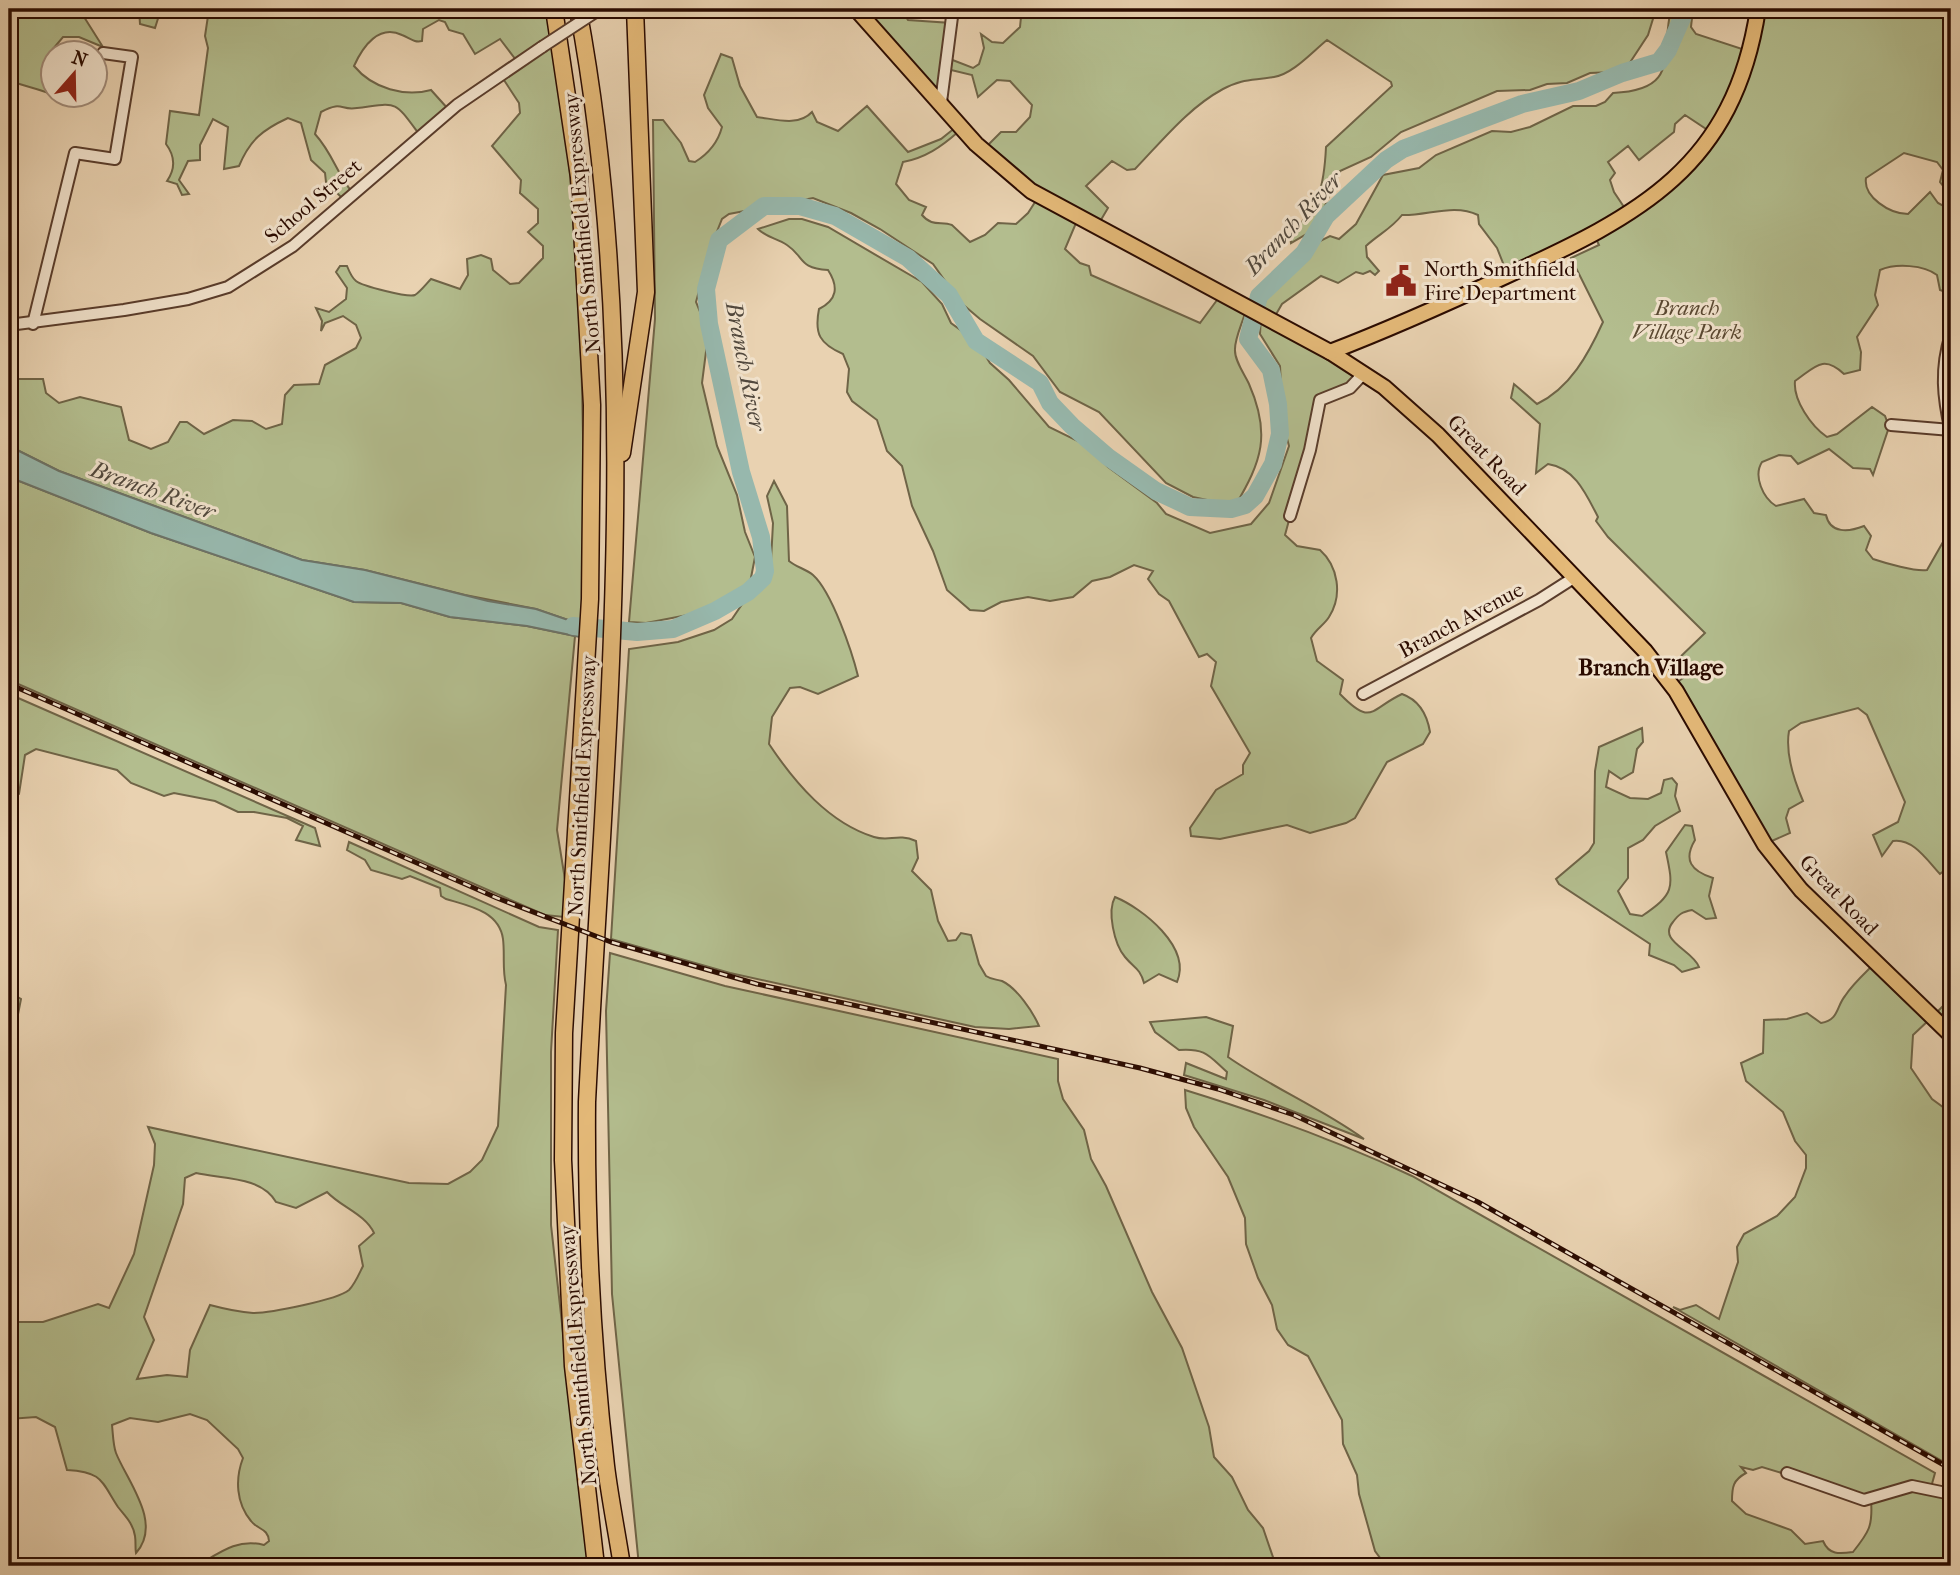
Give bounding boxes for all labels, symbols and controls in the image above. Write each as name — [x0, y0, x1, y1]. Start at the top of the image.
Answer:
north arrow — [38, 38, 108, 108]
text: N — [69, 46, 91, 72]
street label: North Smithfield Expressway — [559, 91, 605, 354]
street label: School Street — [260, 153, 367, 248]
water label: Branch River — [1238, 165, 1349, 282]
place label: North Smithfield Fire Department — [1424, 257, 1577, 305]
public building icon: North Smithfield Fire Department — [1384, 264, 1418, 298]
park label: Branch Village Park — [1632, 296, 1742, 344]
water label: Branch River — [719, 297, 772, 434]
street label: Great Road — [1443, 410, 1532, 501]
water label: Branch River — [85, 455, 220, 526]
street label: Branch Avenue — [1395, 577, 1527, 663]
street label: North Smithfield Expressway — [563, 654, 601, 917]
district label: Branch Village — [1578, 654, 1724, 681]
street label: Great Road — [1795, 850, 1884, 941]
street label: North Smithfield Expressway — [555, 1223, 601, 1486]

